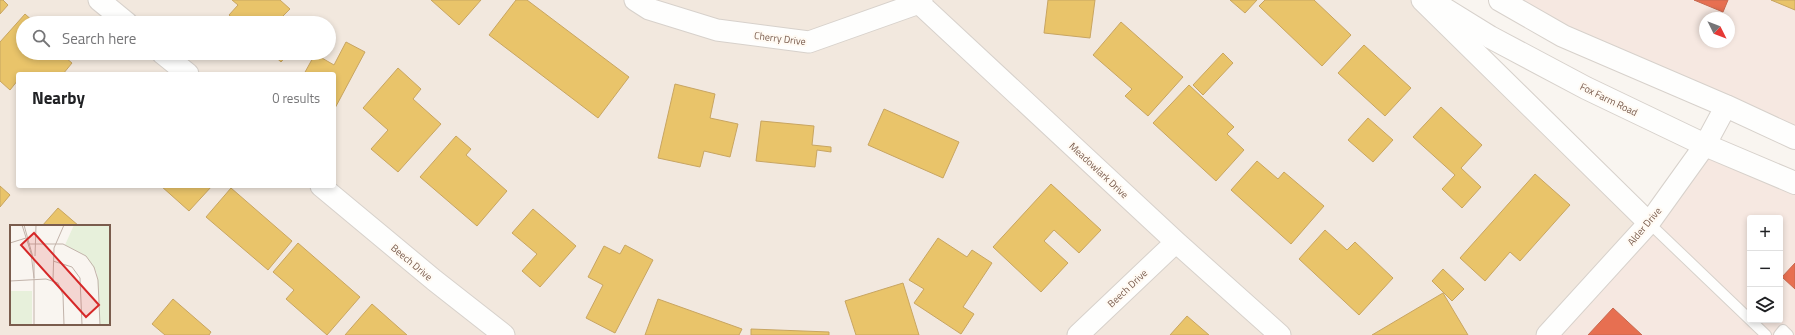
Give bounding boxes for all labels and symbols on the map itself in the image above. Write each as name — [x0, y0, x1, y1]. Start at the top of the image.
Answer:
north arrow — [1699, 12, 1735, 48]
street label: Cherry Drive — [753, 28, 807, 49]
street label: Fox Farm Road — [1577, 79, 1640, 120]
street label: Meadowlark Drive — [1066, 139, 1132, 202]
street label: Alder Drive — [1624, 204, 1665, 249]
inset map — [10, 225, 110, 325]
street label: Beech Drive — [388, 241, 436, 284]
street label: Beech Drive — [1104, 266, 1151, 311]

